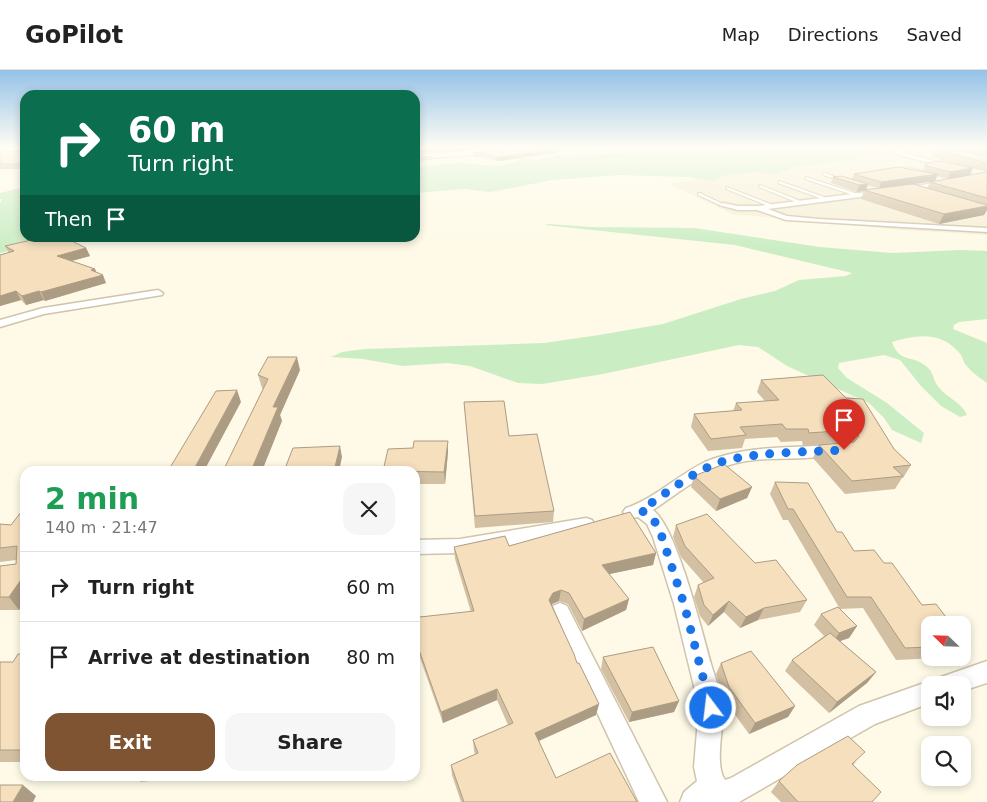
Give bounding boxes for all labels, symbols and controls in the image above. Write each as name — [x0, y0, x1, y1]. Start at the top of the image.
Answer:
text: GoPilot — [25, 21, 123, 49]
text: Map — [722, 24, 760, 45]
text: Directions — [788, 24, 878, 45]
text: Saved — [906, 24, 962, 45]
icon: right — [45, 110, 110, 175]
text: 60 m — [128, 110, 225, 150]
text: Turn right — [128, 151, 233, 176]
icon: arrive — [102, 205, 130, 233]
text: Then — [45, 208, 92, 230]
pin — [823, 399, 865, 450]
icon: arrive — [830, 406, 858, 434]
text: 2 min — [45, 481, 139, 516]
button: close — [343, 483, 395, 535]
text: 140 m · 21:47 — [45, 518, 158, 537]
icon: right — [45, 573, 73, 601]
text: Turn right — [88, 576, 194, 598]
text: 60 m — [346, 576, 395, 598]
north arrow — [921, 616, 971, 666]
map controls — [921, 616, 971, 786]
icon: arrive — [45, 643, 73, 671]
text: Arrive at destination — [88, 646, 310, 668]
text: 80 m — [346, 646, 395, 668]
button: sound — [921, 676, 971, 726]
position arrow — [684, 681, 736, 733]
button: Exit — [45, 713, 215, 771]
button: Share — [225, 713, 395, 771]
button: search — [921, 736, 971, 786]

